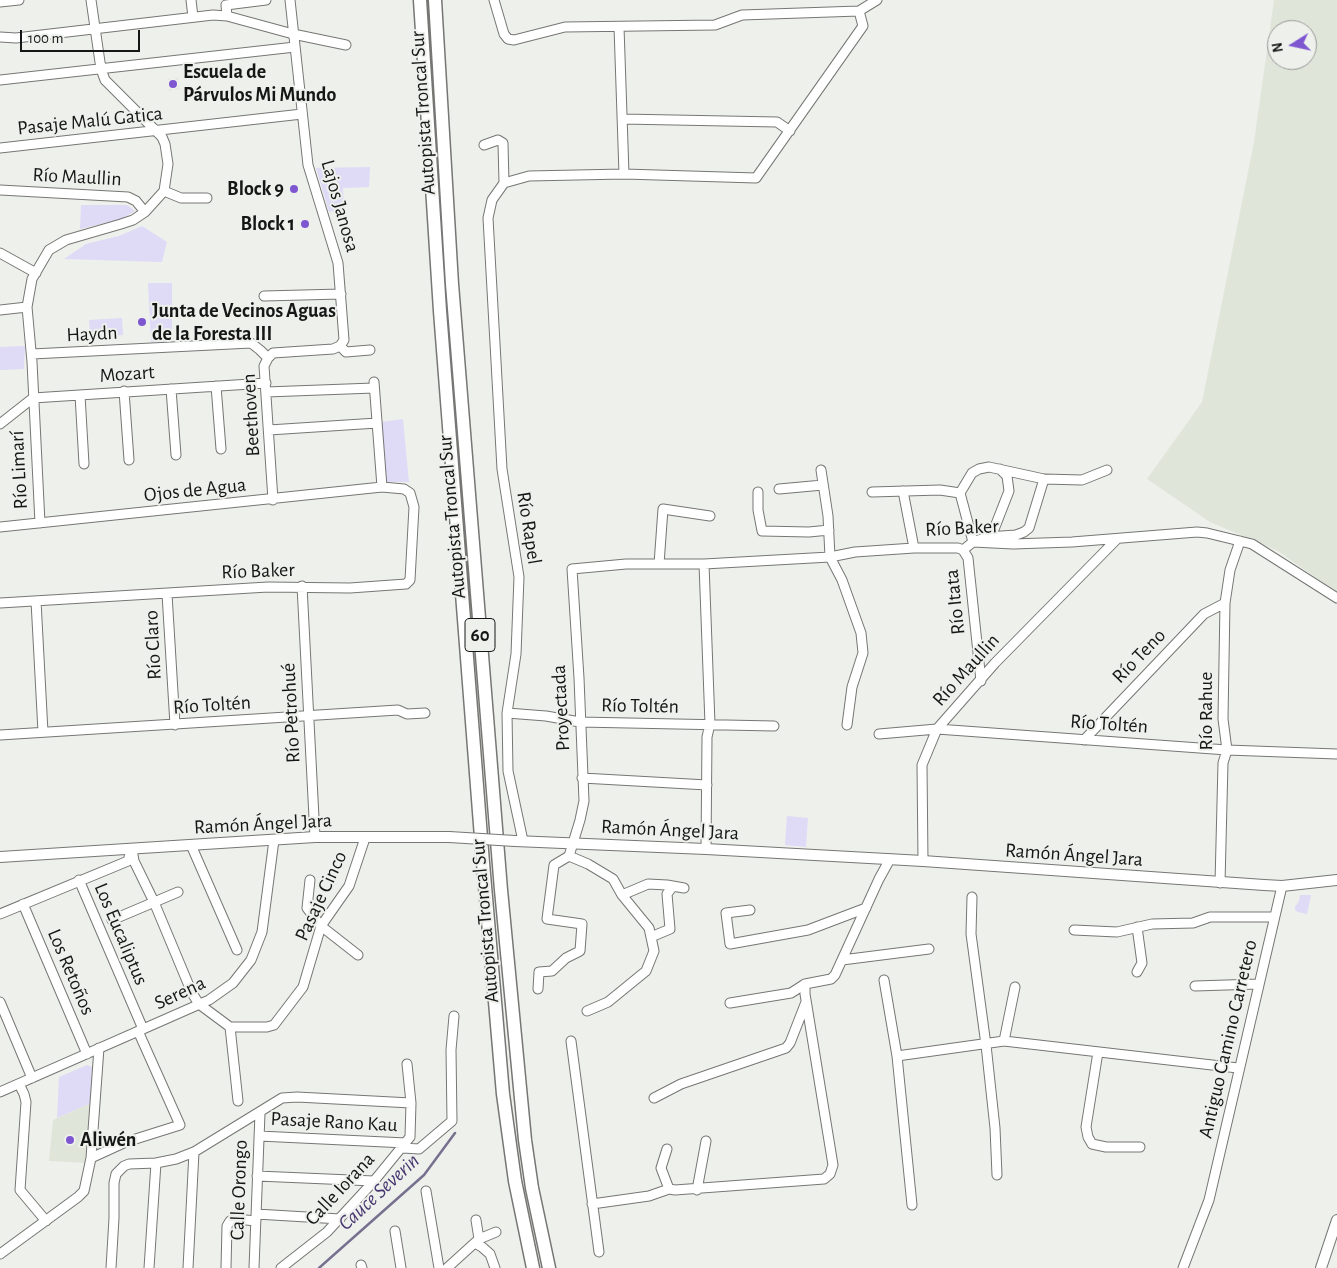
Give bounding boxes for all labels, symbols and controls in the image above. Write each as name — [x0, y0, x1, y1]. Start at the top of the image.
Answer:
scale bar — [22, 20, 142, 52]
north arrow — [1267, 20, 1317, 70]
street label: Autopista Troncal Sur — [405, 30, 441, 196]
text: 100 m — [28, 31, 63, 46]
text: N — [1270, 41, 1286, 53]
place label: Escuela de Párvulos Mi Mundo — [183, 60, 336, 107]
marker: Escuela de Párvulos Mi Mundo — [167, 78, 179, 90]
street label: Pasaje Malú Gatica — [16, 101, 164, 141]
street label: Lajos Janosa — [315, 157, 365, 255]
street label: Río Maullin — [32, 163, 122, 191]
place label: Block 9 — [227, 177, 284, 201]
marker: Block 9 — [288, 183, 300, 195]
place label: Block 1 — [241, 212, 295, 236]
marker: Block 1 — [299, 218, 311, 230]
place label: Junta de Vecinos Aguas de la Foresta III — [152, 299, 336, 346]
marker: Junta de Vecinos Aguas de la Foresta III — [136, 316, 148, 328]
street label: Haydn — [66, 321, 118, 347]
street label: Mozart — [99, 360, 155, 388]
street label: Beethoven — [237, 373, 265, 457]
street label: Río Limarí — [5, 430, 33, 510]
street label: Autopista Troncal Sur — [433, 434, 471, 600]
street label: Ojos de Agua — [143, 473, 247, 507]
street label: Río Rapel — [511, 490, 547, 566]
street label: Río Baker — [925, 514, 999, 542]
street label: Río Baker — [221, 558, 295, 584]
street label: Río Itata — [940, 568, 970, 636]
street label: Río Claro — [139, 610, 167, 680]
road number: 60 — [465, 618, 495, 652]
street label: Río Teno — [1107, 624, 1171, 688]
street label: Río Maullin — [927, 629, 1005, 711]
street label: Río Petrohué — [276, 662, 306, 764]
street label: Proyectada — [547, 664, 575, 752]
street label: Río Rahue — [1194, 672, 1218, 750]
street label: Río Toltén — [172, 690, 252, 720]
street label: Río Toltén — [601, 693, 679, 719]
street label: Río Toltén — [1069, 709, 1149, 739]
street label: Ramón Ángel Jara — [193, 808, 333, 840]
street label: Ramón Ángel Jara — [600, 814, 740, 846]
street label: Autopista Troncal Sur — [466, 838, 504, 1004]
street label: Ramón Ángel Jara — [1004, 838, 1144, 872]
street label: Pasaje Cinco — [290, 847, 352, 945]
street label: Los Eucaliptus — [89, 879, 153, 989]
street label: Los Retoños — [42, 925, 100, 1019]
street label: Antiguo Camino Carretero — [1193, 937, 1263, 1141]
street label: Serena — [151, 971, 209, 1015]
street label: Pasaje Rano Kau — [270, 1107, 398, 1137]
place label: Aliwén — [80, 1128, 136, 1152]
marker: Aliwén — [64, 1134, 76, 1146]
street label: Calle Orongo — [225, 1139, 253, 1241]
street label: Calle Iorana — [300, 1147, 380, 1231]
water label: Cauce Severin — [333, 1148, 425, 1236]

